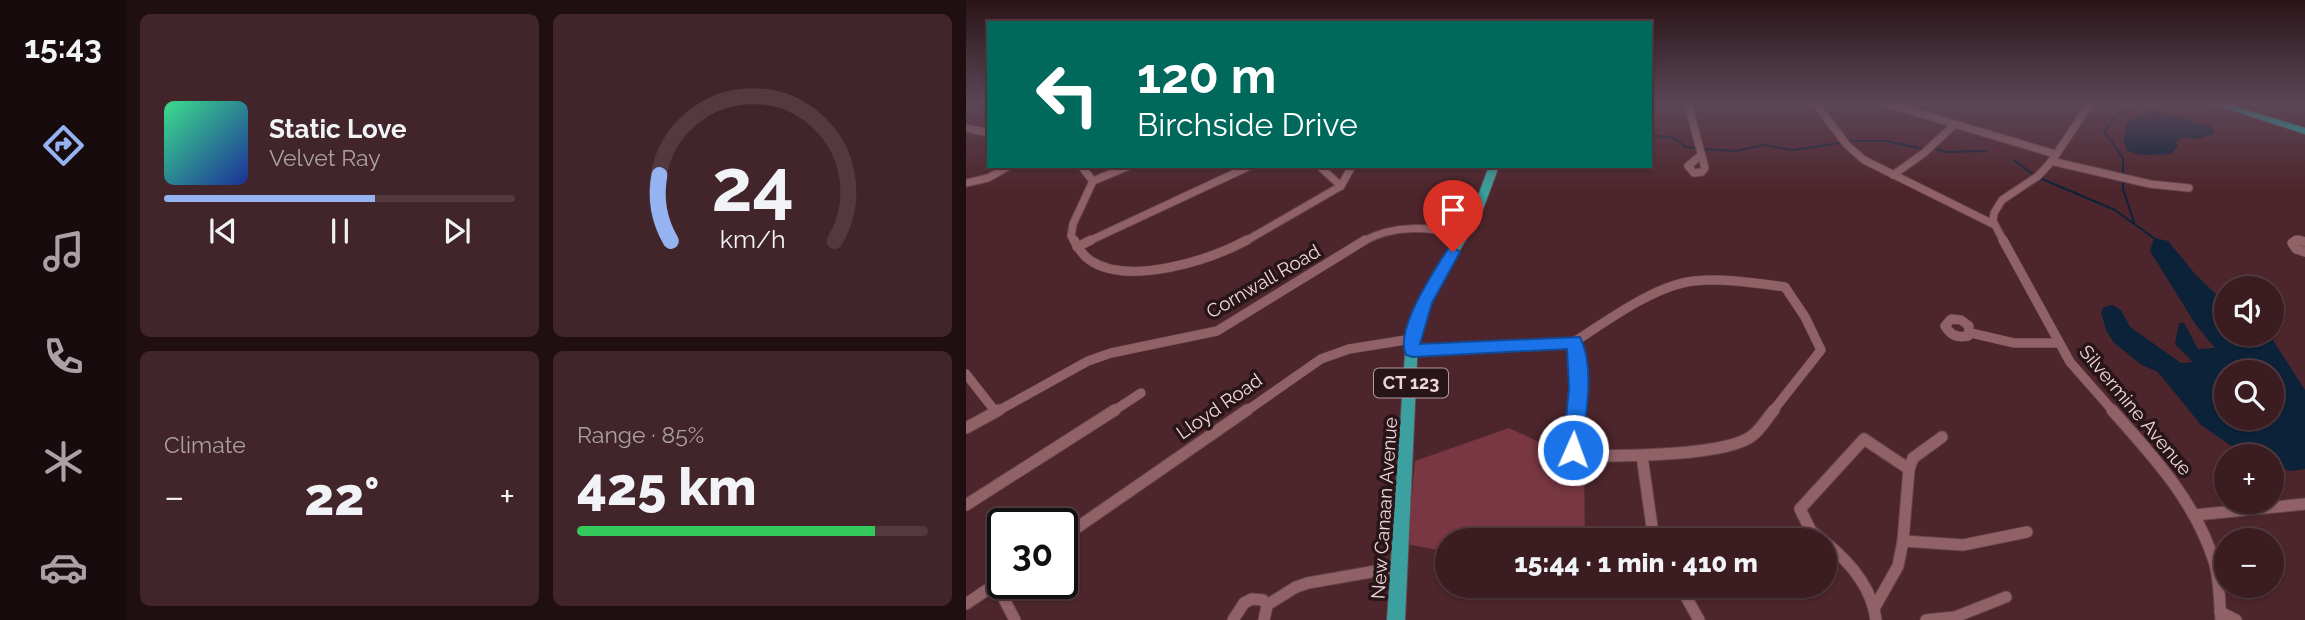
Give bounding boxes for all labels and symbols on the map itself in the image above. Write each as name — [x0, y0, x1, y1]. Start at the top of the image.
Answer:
pin — [1423, 180, 1483, 252]
street label: Cornwall Road — [1202, 240, 1324, 322]
street label: Silvermine Avenue — [2075, 341, 2197, 479]
street label: Lloyd Road — [1172, 368, 1266, 444]
road number: CT 123 — [1374, 368, 1448, 398]
position arrow — [1536, 413, 1610, 487]
street label: New Canaan Avenue — [1367, 416, 1401, 600]
speed limit sign: 30 — [987, 508, 1078, 599]

